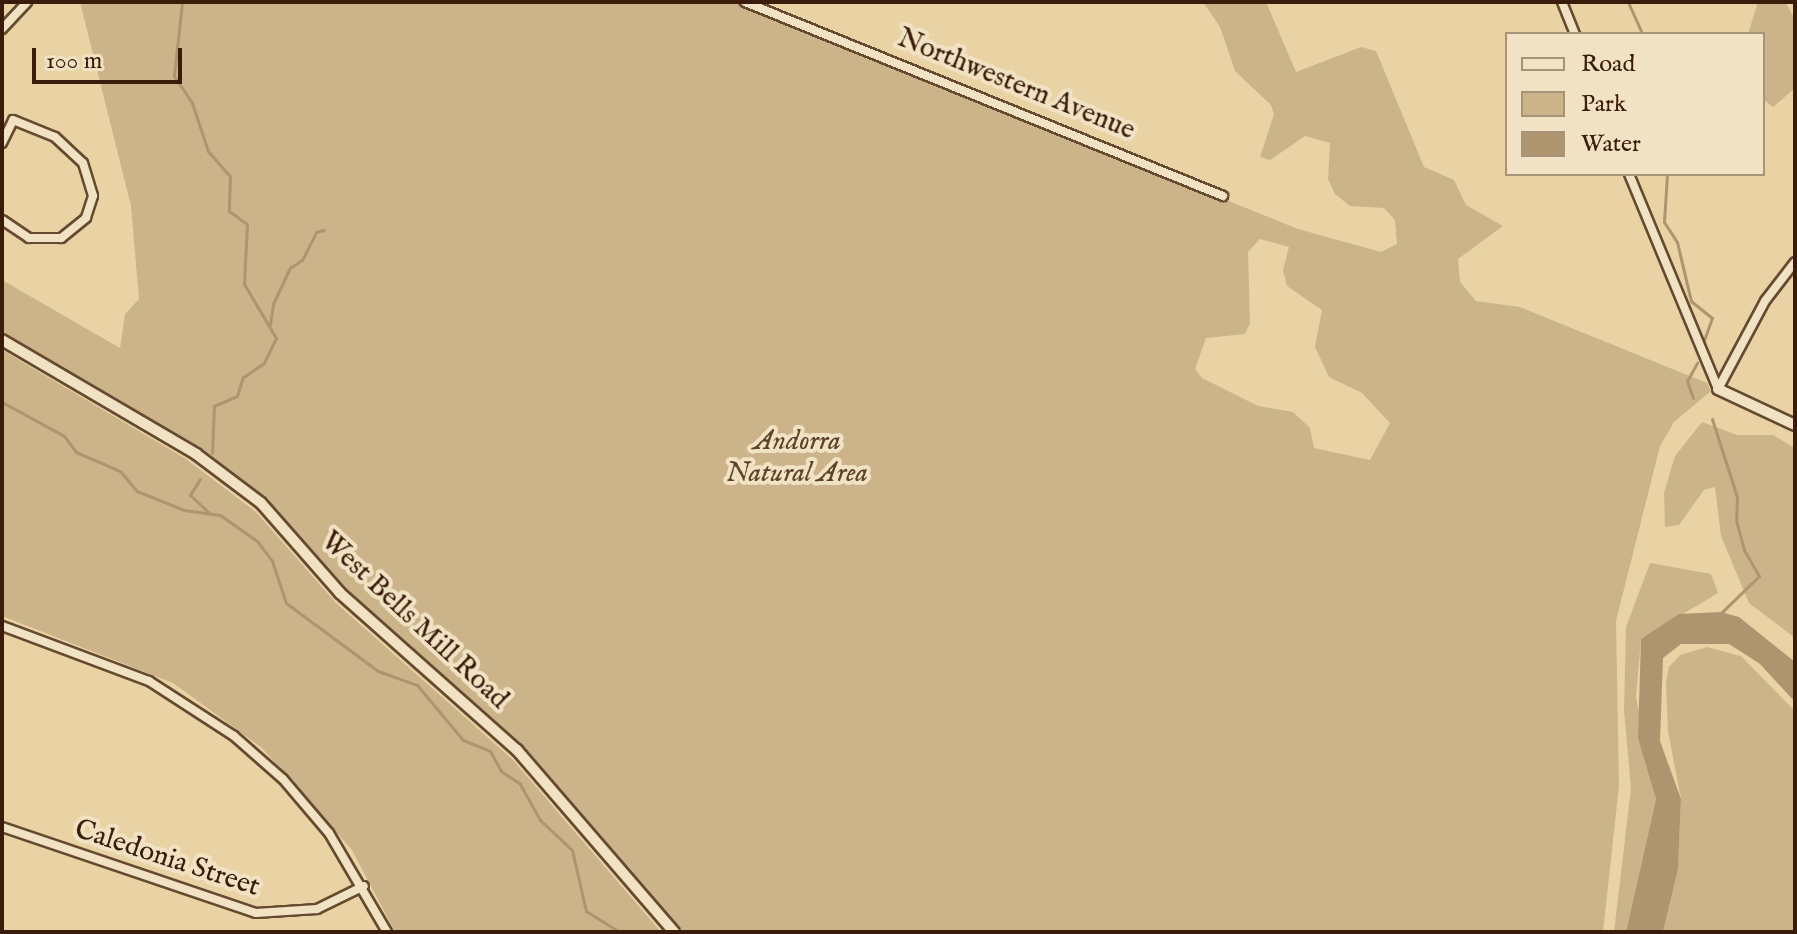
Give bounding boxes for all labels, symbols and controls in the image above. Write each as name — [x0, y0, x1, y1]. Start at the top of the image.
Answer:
street label: Northwestern Avenue — [892, 22, 1140, 148]
scale bar — [36, 32, 186, 82]
legend — [1505, 32, 1765, 176]
text: 100 m — [46, 46, 102, 77]
text: Road — [1581, 49, 1635, 80]
text: Park — [1581, 89, 1627, 120]
text: Water — [1581, 129, 1641, 160]
park label: Andorra Natural Area — [726, 425, 868, 491]
street label: West Bells Mill Road — [313, 525, 515, 717]
street label: Caledonia Street — [70, 813, 264, 905]

